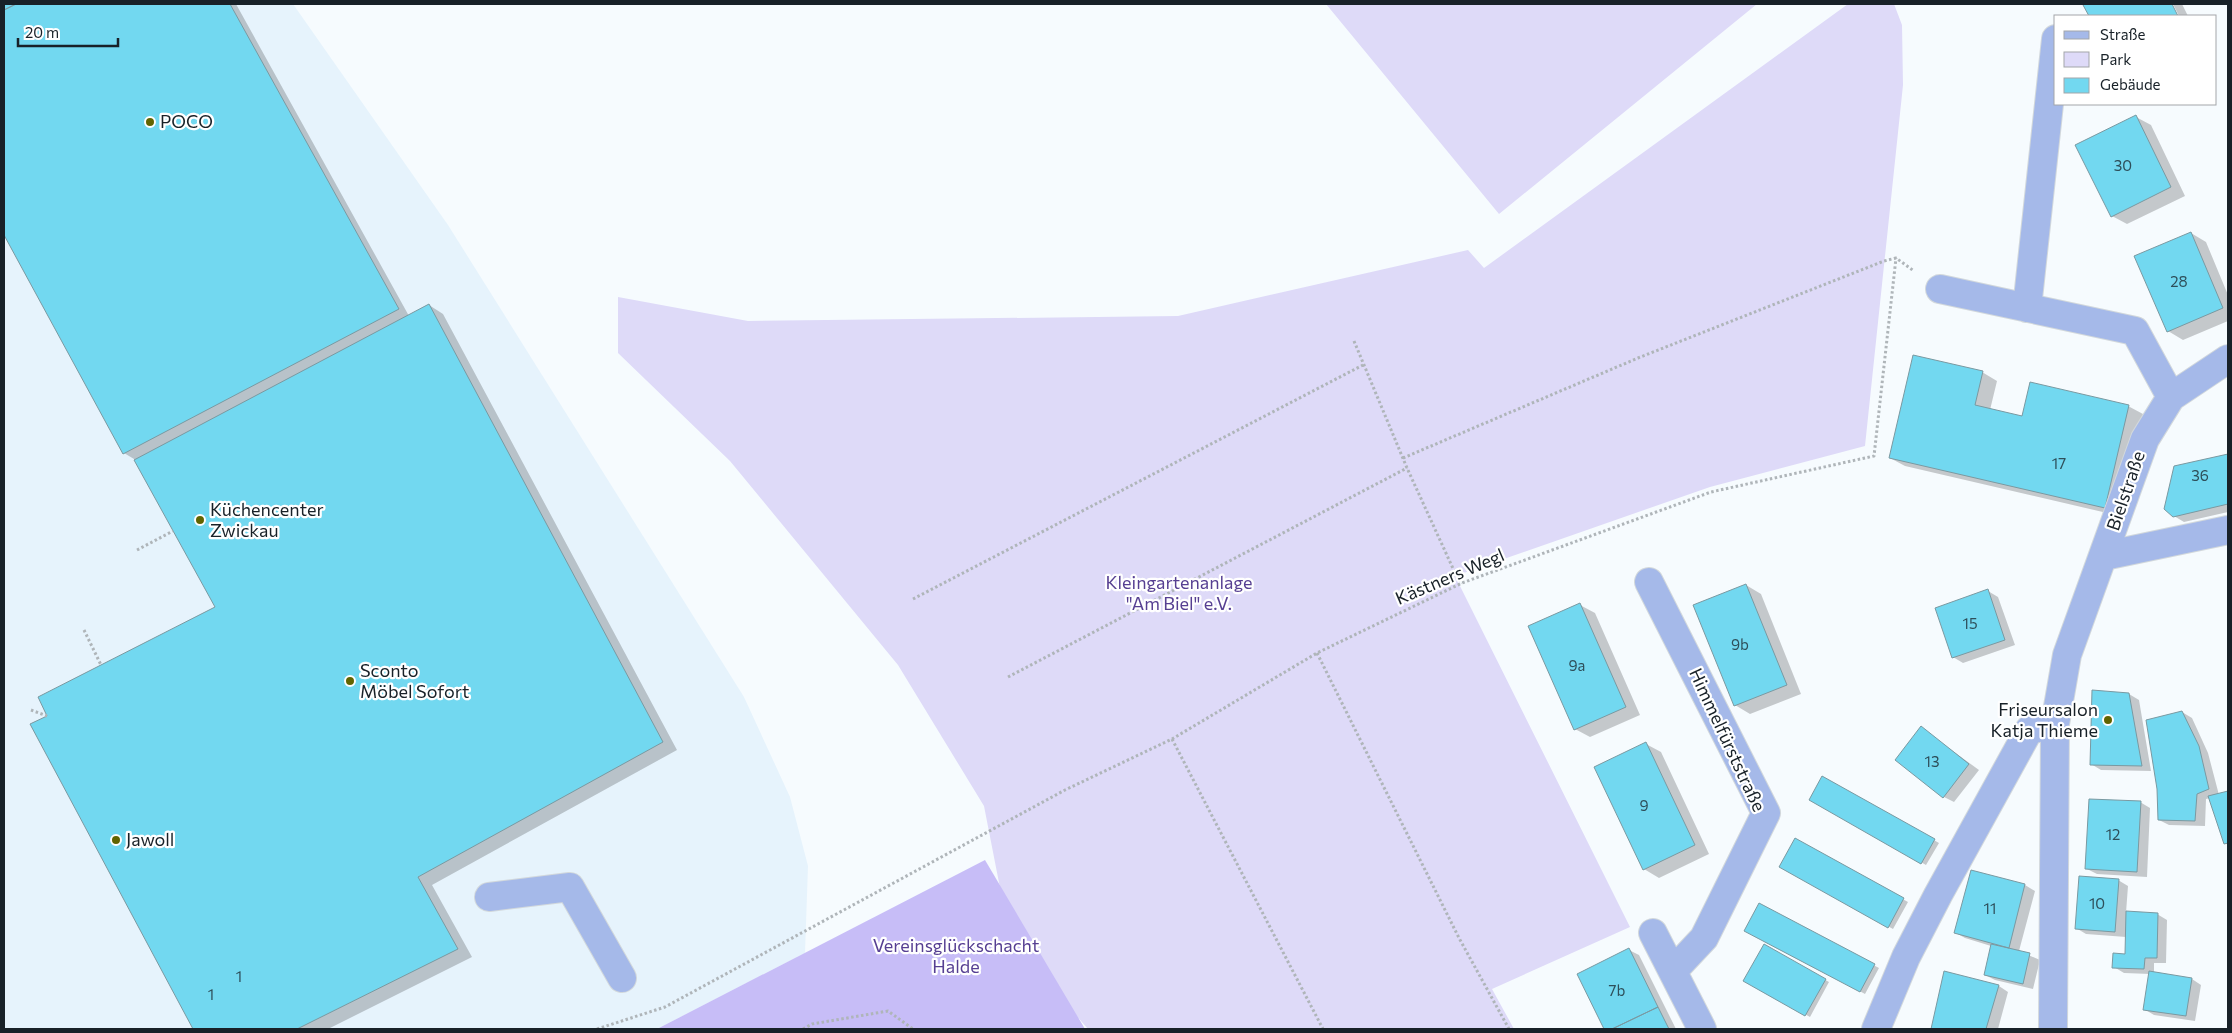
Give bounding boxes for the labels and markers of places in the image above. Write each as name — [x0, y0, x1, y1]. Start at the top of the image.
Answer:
place label: POCO — [160, 110, 213, 132]
marker: POCO — [144, 116, 156, 128]
place label: Küchencenter Zwickau — [210, 498, 324, 541]
marker: Küchencenter Zwickau — [194, 514, 206, 526]
place label: Sconto Möbel Sofort — [360, 659, 469, 702]
marker: Sconto Möbel Sofort — [344, 675, 356, 687]
place label: Friseursalon Katja Thieme — [1991, 698, 2098, 741]
marker: Friseursalon Katja Thieme — [2102, 714, 2114, 726]
place label: Jawoll — [126, 828, 174, 850]
marker: Jawoll — [110, 834, 122, 846]

